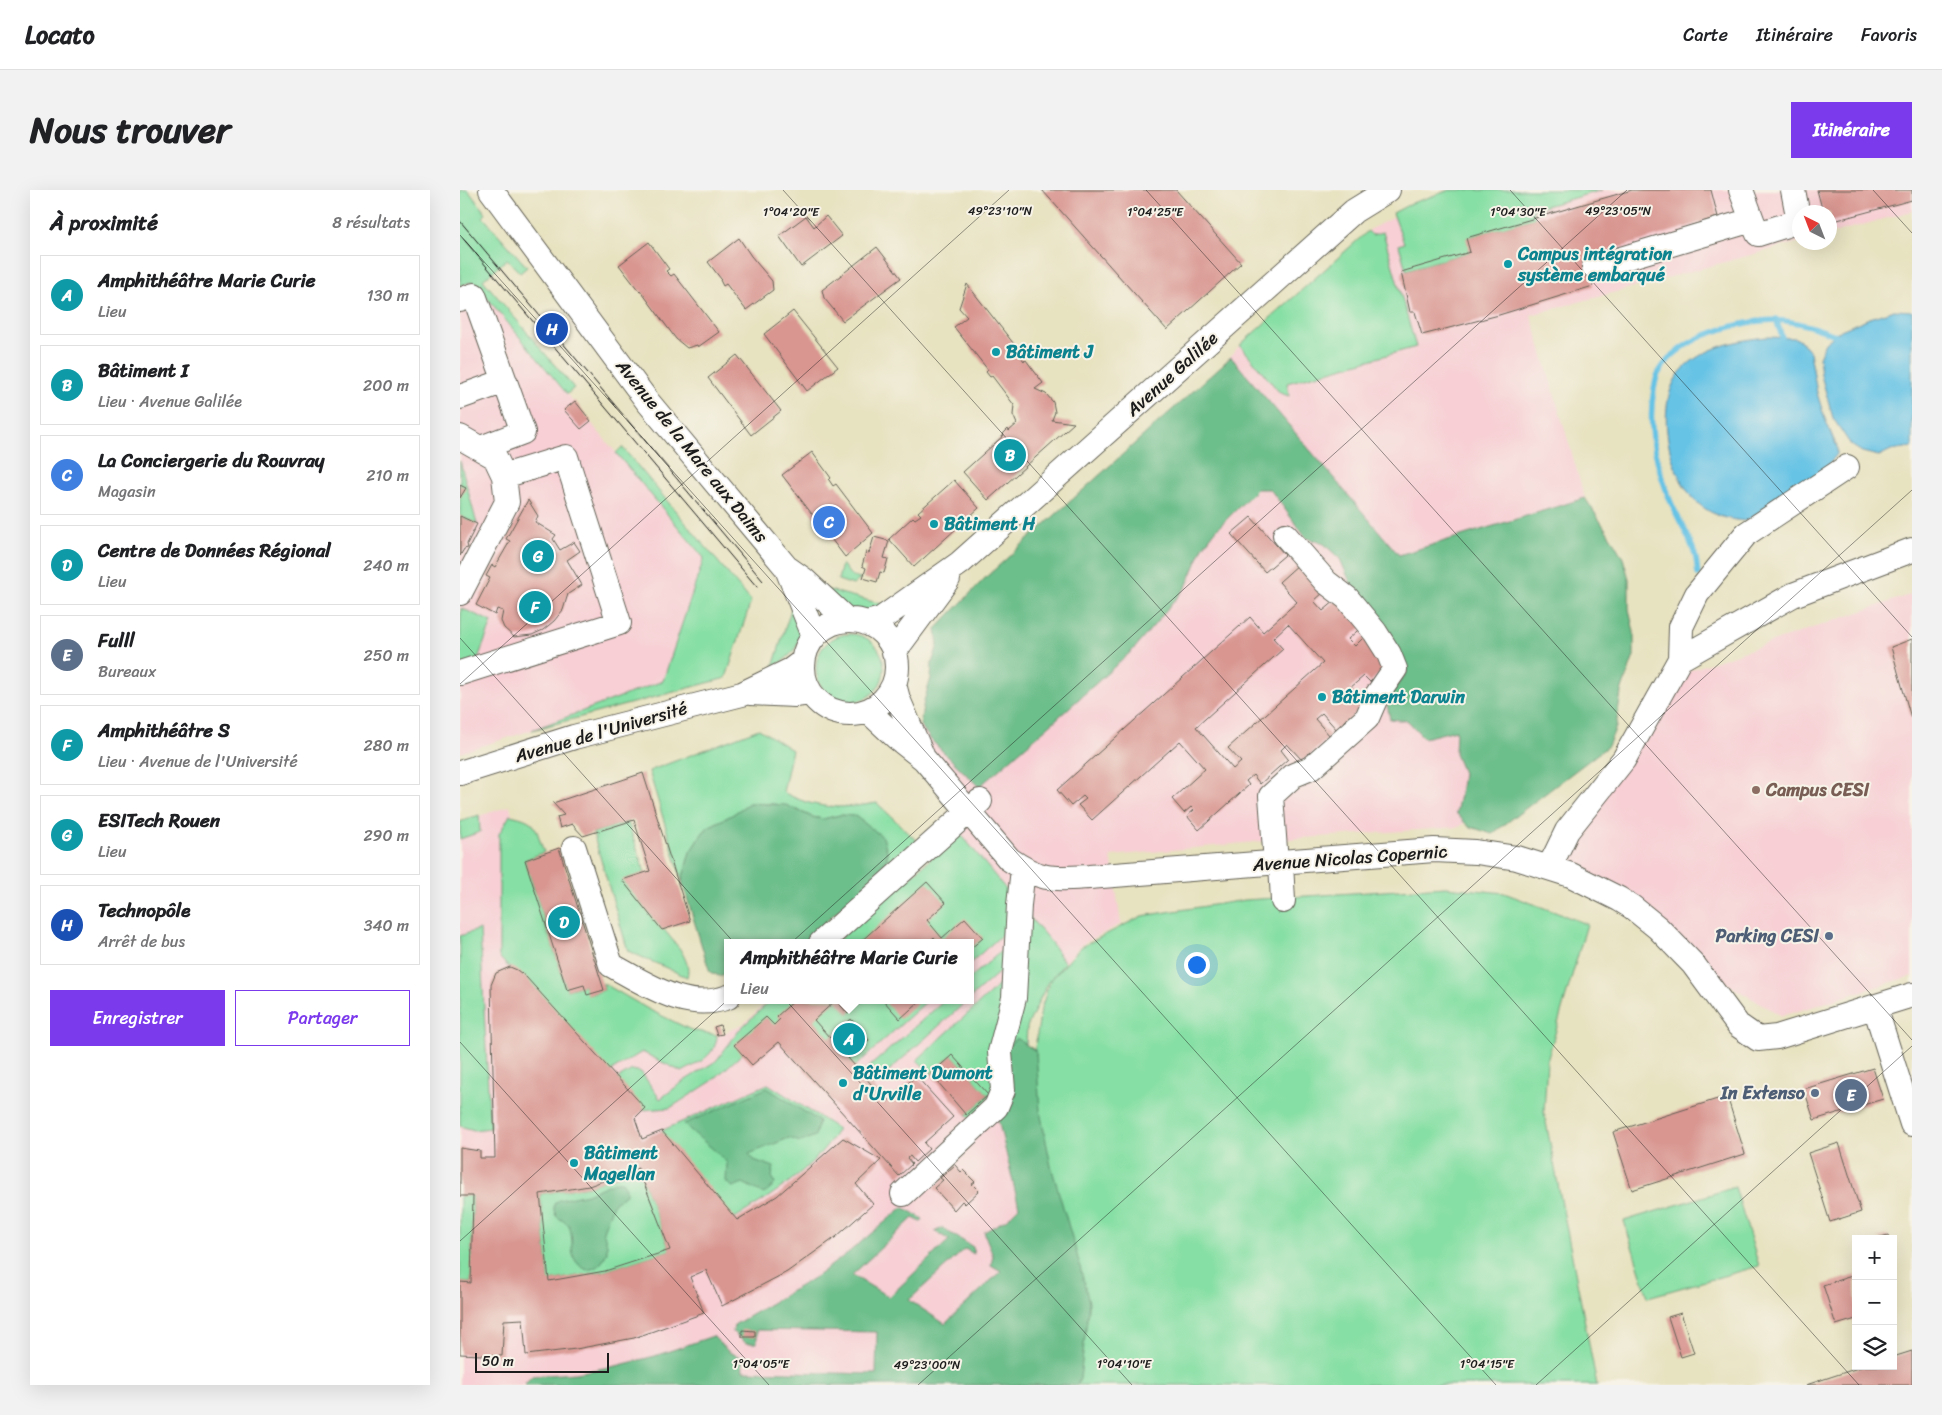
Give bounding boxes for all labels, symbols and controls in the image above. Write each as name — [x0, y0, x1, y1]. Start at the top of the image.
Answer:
text: Locato — [25, 14, 95, 56]
text: Carte — [1683, 19, 1728, 51]
text: Itinéraire — [1756, 19, 1833, 51]
text: Favoris — [1861, 19, 1917, 51]
text: Nous trouver — [30, 99, 230, 161]
button: Itinéraire — [1791, 102, 1912, 158]
text: 49°23'10"N — [968, 200, 1033, 222]
text: 49°23'05"N — [1585, 200, 1652, 222]
text: 1°04'20"E — [763, 201, 820, 223]
text: 1°04'25"E — [1127, 201, 1184, 223]
text: 1°04'30"E — [1490, 201, 1547, 223]
text: À proximité — [50, 204, 158, 242]
north arrow — [1792, 205, 1837, 250]
text: 8 résultats — [332, 208, 410, 237]
place label: Campus intégration système embarqué — [1517, 238, 1672, 291]
marker: Campus intégration système embarqué — [1502, 258, 1514, 270]
text: Amphithéâtre Marie Curie — [98, 264, 316, 297]
text: A — [62, 281, 72, 310]
text: 130 m — [367, 281, 409, 310]
text: Lieu — [98, 297, 127, 326]
pin: H — [536, 310, 568, 348]
street label: Avenue Galilée — [1118, 323, 1226, 425]
place label: Bâtiment J — [1006, 336, 1095, 368]
marker: Bâtiment J — [990, 346, 1002, 358]
street label: Avenue de la Mare aux Daims — [607, 351, 777, 551]
text: Bâtiment I — [98, 354, 189, 387]
text: B — [62, 371, 72, 400]
text: 200 m — [363, 371, 409, 400]
text: Lieu · Avenue Galilée — [98, 387, 242, 416]
pin: B — [994, 436, 1026, 474]
text: La Conciergerie du Rouvray — [98, 444, 325, 477]
text: C — [62, 461, 72, 490]
text: 210 m — [366, 461, 409, 490]
text: Magasin — [98, 477, 156, 506]
pin: C — [813, 503, 845, 541]
place label: Bâtiment H — [944, 508, 1036, 540]
marker: Bâtiment H — [928, 518, 940, 530]
text: Centre de Données Régional — [98, 534, 331, 567]
pin: G — [522, 537, 554, 575]
text: D — [62, 551, 72, 580]
text: 240 m — [363, 551, 409, 580]
text: Lieu — [98, 567, 127, 596]
pin: F — [519, 588, 551, 626]
text: Fulll — [98, 624, 135, 657]
text: E — [63, 641, 71, 670]
text: 250 m — [363, 641, 409, 670]
text: Bureaux — [98, 657, 156, 686]
place label: Bâtiment Darwin — [1332, 681, 1465, 713]
marker: Bâtiment Darwin — [1316, 691, 1328, 703]
street label: Avenue de l'Université — [510, 692, 691, 772]
text: Amphithéâtre S — [98, 714, 230, 747]
text: F — [63, 731, 71, 760]
text: 280 m — [364, 731, 409, 760]
text: Lieu · Avenue de l'Université — [98, 747, 298, 776]
place label: Campus CESI — [1765, 774, 1870, 806]
marker: Campus CESI — [1750, 784, 1762, 796]
text: ESITech Rouen — [98, 804, 220, 837]
text: G — [62, 821, 72, 850]
text: 290 m — [363, 821, 409, 850]
street label: Avenue Nicolas Copernic — [1251, 835, 1448, 881]
text: Lieu — [98, 837, 127, 866]
text: Technopôle — [98, 894, 190, 927]
pin: D — [548, 903, 580, 941]
text: H — [61, 911, 73, 940]
text: 340 m — [364, 911, 409, 940]
place label: Parking CESI — [1716, 920, 1819, 952]
text: Arrêt de bus — [98, 927, 185, 956]
marker: Parking CESI — [1823, 930, 1835, 942]
popup — [724, 939, 974, 1004]
text: Amphithéâtre Marie Curie — [740, 941, 958, 974]
your location — [1184, 952, 1210, 978]
text: Lieu — [740, 974, 769, 1003]
button: Enregistrer — [50, 990, 225, 1046]
button: Partager — [235, 990, 410, 1046]
pin: A — [833, 1020, 865, 1058]
place label: Bâtiment Dumont d'Urville — [853, 1057, 993, 1110]
pin: E — [1835, 1076, 1867, 1114]
marker: Bâtiment Dumont d'Urville — [837, 1077, 849, 1089]
place label: In Extenso — [1720, 1077, 1806, 1109]
marker: In Extenso — [1809, 1087, 1821, 1099]
place label: Bâtiment Magellan — [583, 1137, 658, 1190]
marker: Bâtiment Magellan — [568, 1157, 580, 1169]
map controls — [1852, 1235, 1897, 1370]
button: + — [1852, 1235, 1897, 1280]
button: − — [1852, 1280, 1897, 1325]
button: layers — [1852, 1325, 1897, 1370]
text: 50 m — [482, 1349, 514, 1374]
scale bar — [475, 1350, 609, 1373]
text: 1°04'05"E — [733, 1353, 791, 1375]
text: 1°04'10"E — [1097, 1353, 1152, 1375]
text: 1°04'15"E — [1460, 1353, 1515, 1375]
text: 49°23'00"N — [894, 1354, 961, 1376]

